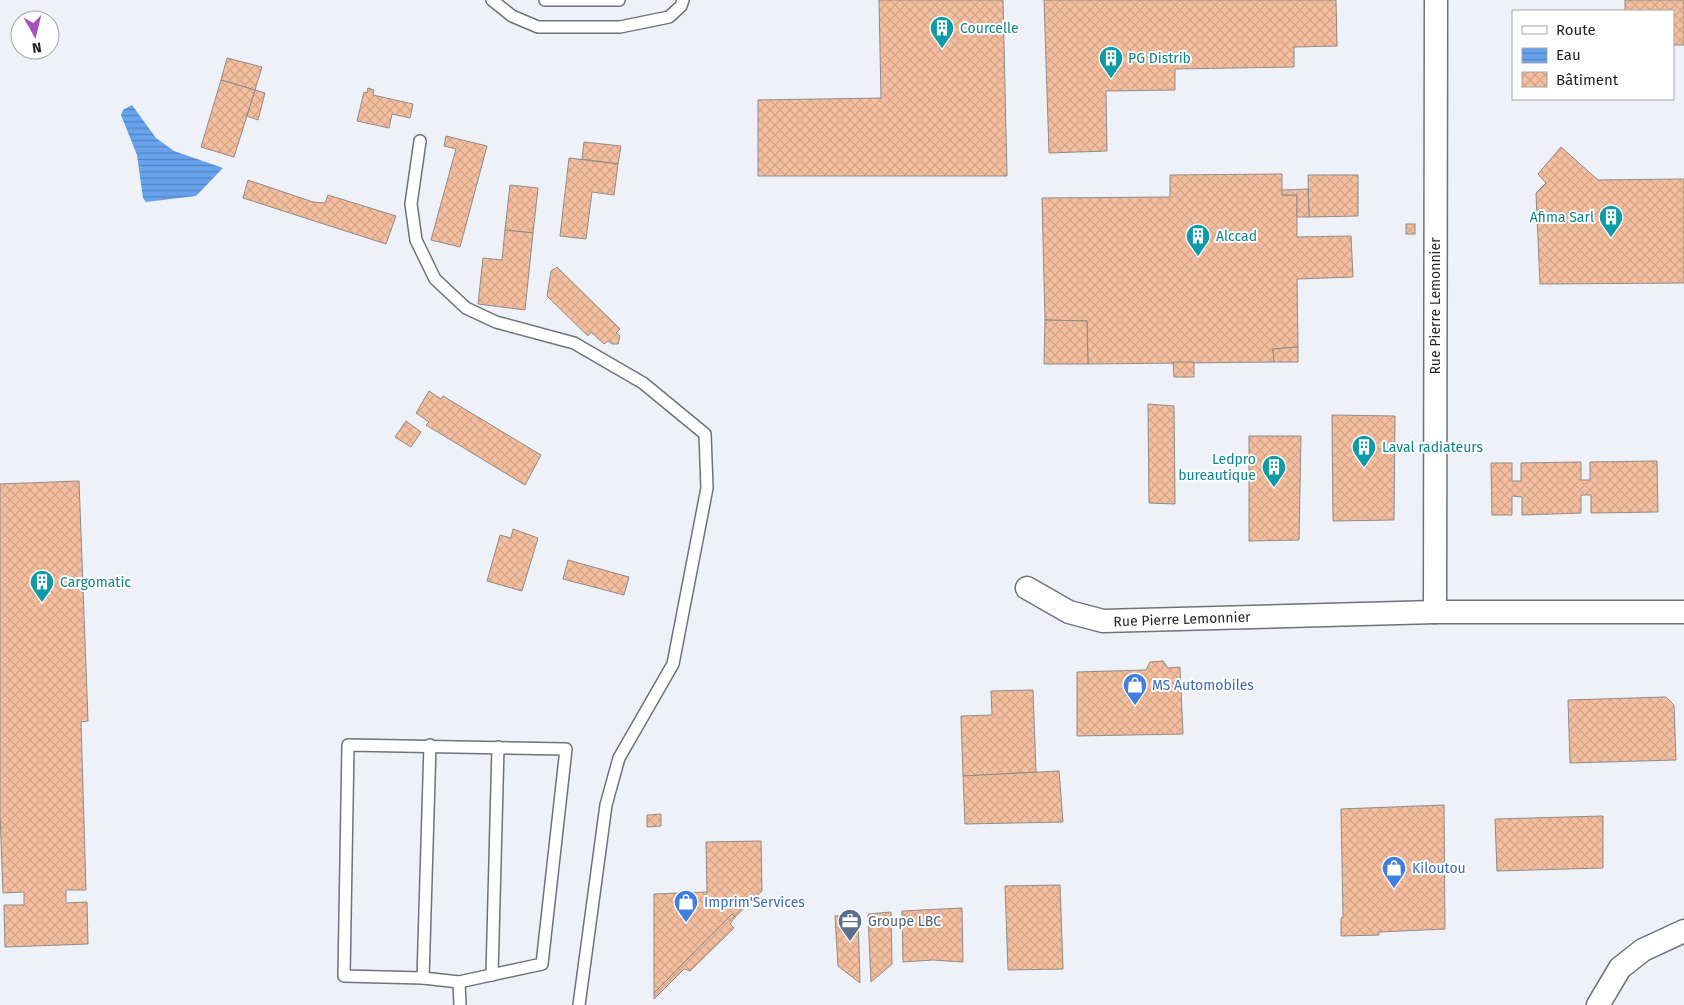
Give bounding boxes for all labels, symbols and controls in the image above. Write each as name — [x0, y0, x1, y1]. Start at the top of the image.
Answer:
north arrow — [10, 10, 60, 60]
legend — [1512, 10, 1674, 100]
building icon: Courcelle — [929, 15, 955, 49]
place label: Courcelle — [960, 20, 1019, 37]
text: Route — [1556, 21, 1596, 39]
text: N — [31, 38, 43, 56]
building icon: PG Distrib — [1098, 45, 1124, 79]
text: Eau — [1556, 46, 1581, 64]
place label: PG Distrib — [1128, 50, 1191, 67]
text: Bâtiment — [1556, 71, 1619, 89]
building icon: Afima Sarl — [1598, 204, 1624, 238]
place label: Afima Sarl — [1530, 209, 1594, 226]
building icon: Alccad — [1185, 223, 1211, 257]
place label: Alccad — [1216, 228, 1257, 245]
street label: Rue Pierre Lemonnier — [1427, 237, 1444, 375]
building icon: Laval radiateurs — [1351, 434, 1377, 468]
place label: Laval radiateurs — [1382, 439, 1483, 456]
place label: Ledpro bureautique — [1178, 451, 1256, 484]
building icon: Ledpro bureautique — [1261, 454, 1287, 488]
building icon: Cargomatic — [29, 569, 55, 603]
place label: Cargomatic — [60, 574, 131, 591]
street label: Rue Pierre Lemonnier — [1113, 609, 1251, 630]
shop icon: MS Automobiles — [1122, 672, 1148, 706]
place label: MS Automobiles — [1152, 677, 1254, 694]
shop icon: Kiloutou — [1381, 855, 1407, 889]
place label: Kiloutou — [1412, 860, 1466, 877]
shop icon: Imprim'Services — [673, 889, 699, 923]
place label: Imprim'Services — [704, 894, 805, 911]
office icon: Groupe LBC — [837, 908, 863, 942]
place label: Groupe LBC — [868, 913, 941, 930]

